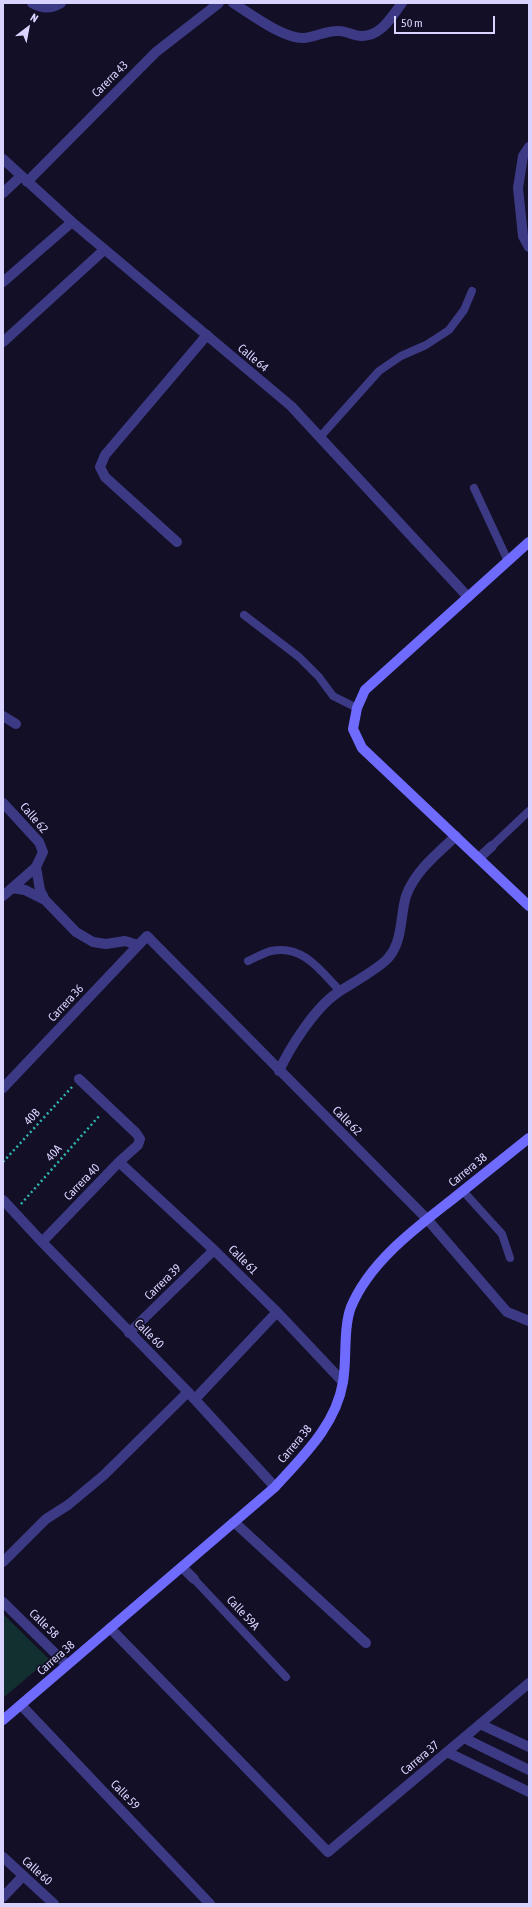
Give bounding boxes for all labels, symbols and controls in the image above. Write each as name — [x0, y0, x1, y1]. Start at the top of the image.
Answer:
north arrow — [8, 8, 48, 48]
scale bar — [396, 8, 497, 34]
text: N — [28, 11, 40, 25]
text: 50 m — [401, 16, 423, 30]
street label: Carerra 43 — [89, 58, 131, 100]
street label: Calle 64 — [235, 341, 271, 375]
street label: Calle 62 — [17, 800, 51, 836]
street label: Carrera 36 — [45, 982, 87, 1024]
street label: Calle 62 — [329, 1103, 365, 1139]
street label: 40B — [21, 1106, 43, 1128]
street label: 40A — [43, 1142, 65, 1164]
street label: Carrera 38 — [446, 1150, 490, 1190]
street label: Carrera 40 — [61, 1161, 103, 1203]
street label: Calle 61 — [225, 1242, 261, 1278]
street label: Carrera 39 — [142, 1261, 184, 1303]
street label: Calle 60 — [131, 1316, 167, 1352]
street label: Carrera 38 — [275, 1422, 315, 1466]
street label: Calle 59A — [224, 1593, 262, 1633]
street label: Calle 58 — [26, 1606, 62, 1642]
street label: Carrera 38 — [34, 1638, 78, 1678]
street label: Carrera 37 — [398, 1738, 442, 1778]
street label: Calle 59 — [107, 1777, 143, 1813]
street label: Calle 60 — [19, 1854, 55, 1888]

